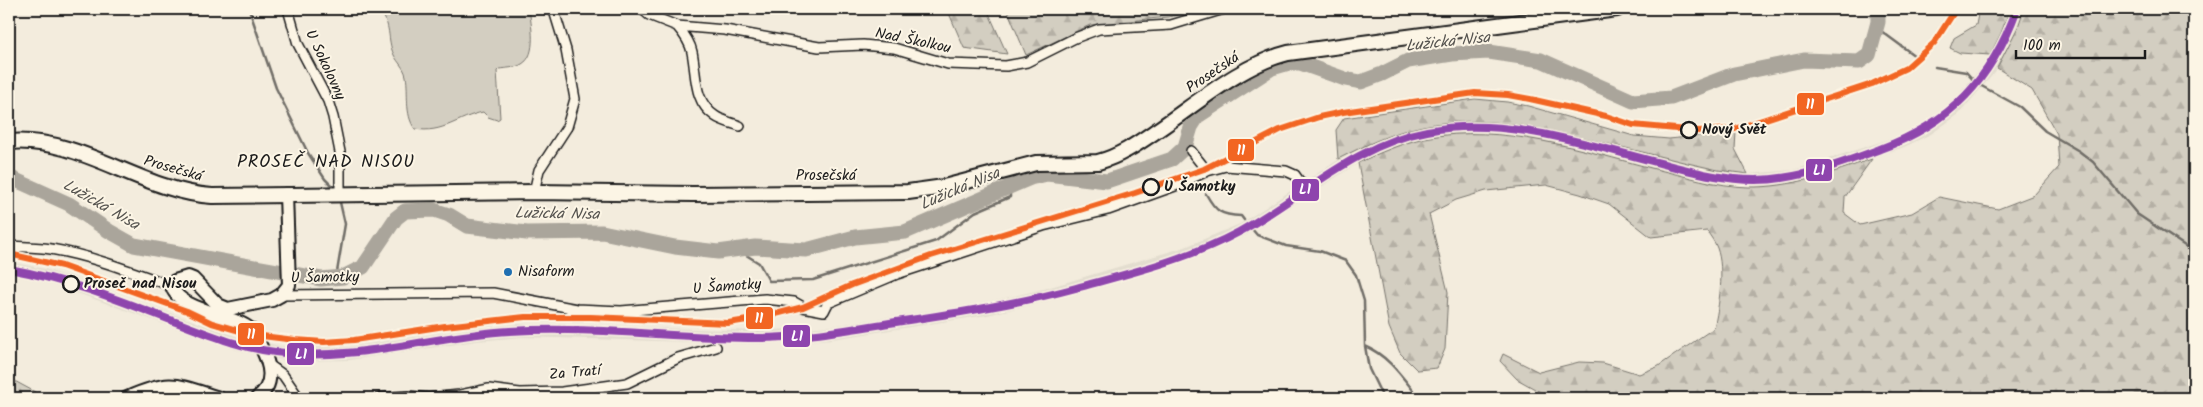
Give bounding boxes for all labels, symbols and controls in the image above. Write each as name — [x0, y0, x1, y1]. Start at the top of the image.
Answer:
street label: Nad Školkou — [873, 21, 953, 61]
water label: Lužická Nisa — [1405, 25, 1493, 59]
street label: U Sokolovny — [298, 26, 352, 105]
scale bar — [2016, 28, 2144, 60]
text: 100 m — [2023, 34, 2061, 58]
street label: Prosečská — [1181, 45, 1246, 100]
line badge: 11 — [1796, 92, 1825, 116]
text: 11 — [1806, 94, 1815, 116]
place label: Nový Svět — [1702, 118, 1767, 142]
marker: Nový Svět — [1680, 121, 1698, 139]
line badge: 11 — [1227, 138, 1255, 162]
text: 11 — [1237, 140, 1246, 162]
district label: PROSEČ NAD NISOU — [237, 148, 415, 177]
street label: Prosečská — [141, 149, 207, 189]
line badge: L1 — [1805, 158, 1833, 182]
water label: Lužická Nisa — [916, 160, 1005, 217]
text: L1 — [1813, 160, 1826, 182]
street label: Prosečská — [796, 164, 858, 188]
water label: Lužická Nisa — [58, 173, 145, 238]
place label: U Šamotky — [1164, 175, 1236, 199]
marker: U Šamotky — [1142, 178, 1160, 196]
line badge: L1 — [1291, 178, 1320, 202]
text: L1 — [1299, 179, 1312, 201]
water label: Lužická Nisa — [514, 201, 601, 227]
place label: Nisaform — [518, 260, 575, 284]
street label: U Šamotky — [291, 265, 360, 291]
marker: Nisaform — [502, 266, 514, 278]
place label: Proseč nad Nisou — [84, 272, 197, 296]
street label: U Šamotky — [692, 273, 763, 301]
marker: Proseč nad Nisou — [62, 275, 80, 293]
line badge: 11 — [745, 306, 774, 330]
text: 11 — [755, 308, 764, 330]
line badge: 11 — [237, 322, 265, 346]
text: 11 — [247, 324, 256, 346]
line badge: L1 — [782, 324, 811, 348]
text: L1 — [791, 326, 804, 348]
line badge: L1 — [286, 342, 315, 366]
text: L1 — [295, 344, 308, 366]
street label: Za Tratí — [548, 359, 604, 387]

